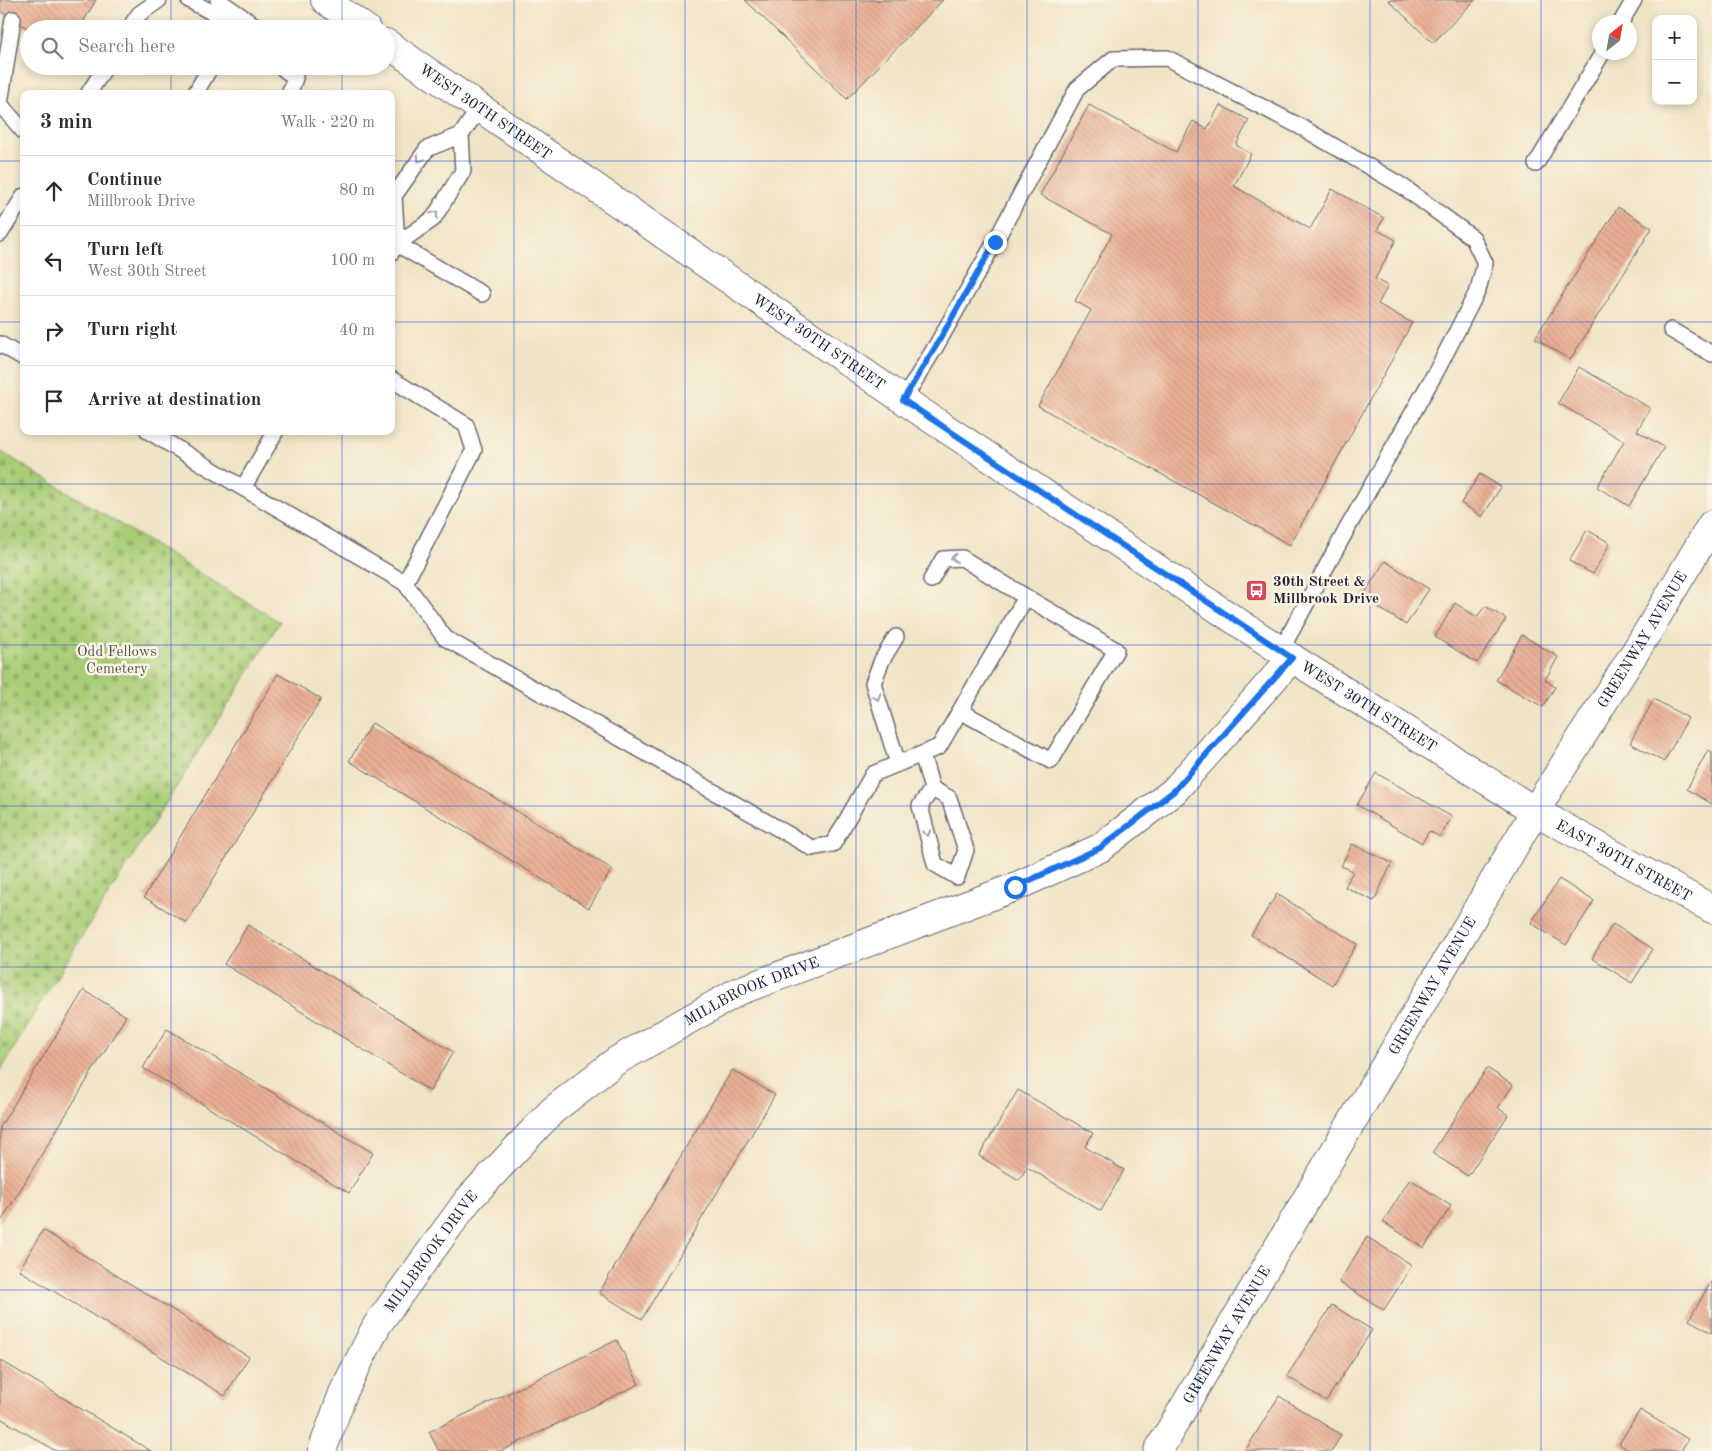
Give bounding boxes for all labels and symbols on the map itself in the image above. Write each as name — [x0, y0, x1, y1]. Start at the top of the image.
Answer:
north arrow — [1592, 15, 1637, 60]
street label: WEST 30TH STREET — [416, 62, 554, 164]
one-way arrow — [417, 153, 426, 163]
one-way arrow — [429, 210, 438, 220]
route end — [984, 231, 1007, 254]
street label: WEST 30TH STREET — [749, 292, 887, 394]
one-way arrow — [949, 553, 957, 564]
street label: GREENWAY AVENUE — [1596, 569, 1691, 711]
place label: 30th Street & Millbrook Drive — [1273, 575, 1379, 607]
bus stop icon: 30th Street & Millbrook Drive — [1245, 578, 1269, 602]
park label: Odd Fellows Cemetery — [77, 645, 157, 677]
street label: WEST 30TH STREET — [1298, 660, 1439, 756]
one-way arrow — [871, 692, 881, 701]
street label: EAST 30TH STREET — [1553, 818, 1694, 905]
one-way arrow — [921, 829, 932, 838]
route start — [1004, 876, 1027, 899]
street label: GREENWAY AVENUE — [1387, 915, 1480, 1058]
street label: MILLBROOK DRIVE — [682, 955, 822, 1029]
street label: MILLBROOK DRIVE — [383, 1189, 481, 1316]
street label: GREENWAY AVENUE — [1181, 1264, 1274, 1407]

